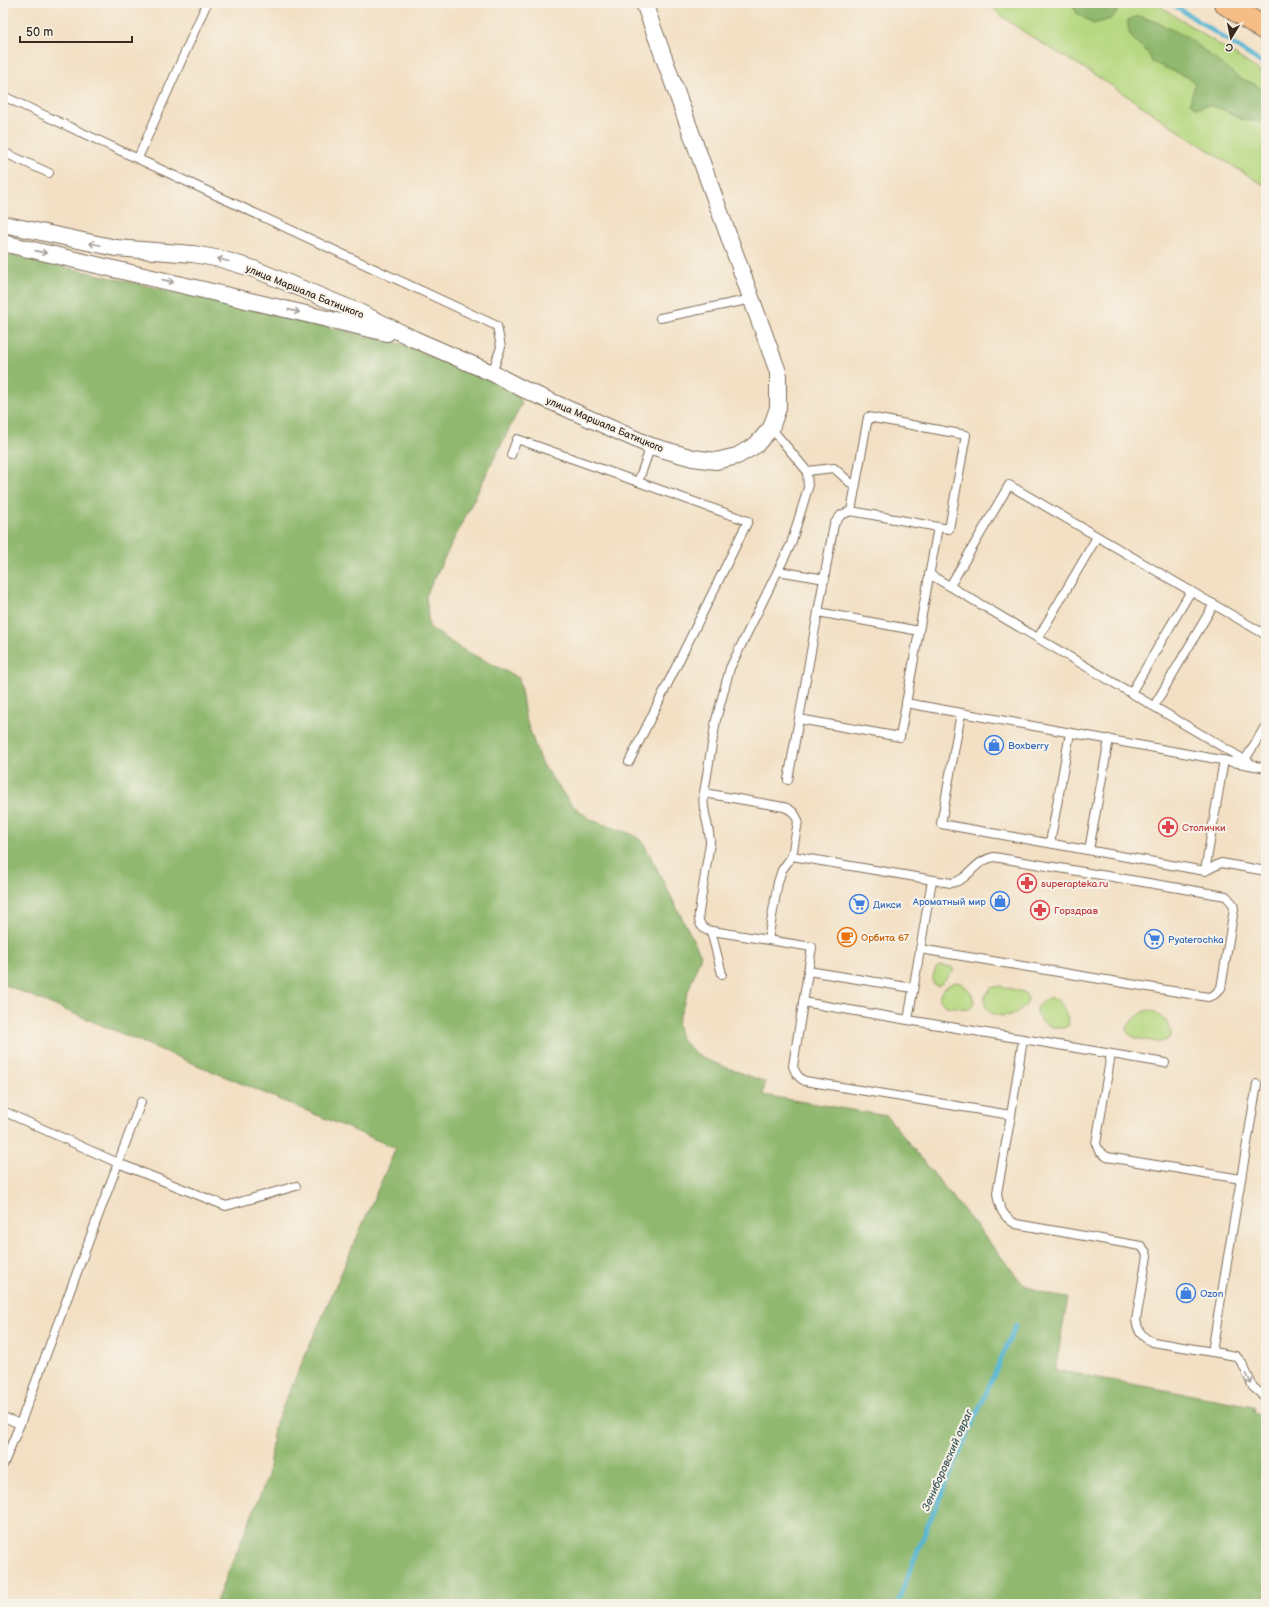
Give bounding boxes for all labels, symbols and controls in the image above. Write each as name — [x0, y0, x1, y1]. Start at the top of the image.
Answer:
scale bar — [20, 18, 132, 44]
north arrow — [1211, 18, 1251, 58]
text: 50 m — [26, 25, 53, 40]
text: С — [1224, 40, 1234, 54]
one-way arrow — [88, 239, 101, 247]
one-way arrow — [34, 248, 47, 256]
one-way arrow — [217, 256, 230, 264]
street label: улица Маршала Батицкого — [244, 263, 365, 321]
one-way arrow — [161, 278, 174, 286]
one-way arrow — [287, 307, 300, 315]
street label: улица Маршала Батицкого — [544, 395, 665, 455]
shop icon: Boxberry — [983, 734, 1005, 756]
place label: Boxberry — [1008, 740, 1049, 752]
pharmacy icon: Столички — [1157, 816, 1179, 838]
place label: Столички — [1182, 822, 1226, 834]
pharmacy icon: superapteka.ru — [1016, 872, 1038, 894]
place label: superapteka.ru — [1041, 878, 1108, 890]
shop icon: Ароматный мир — [989, 890, 1011, 912]
supermarket icon: Дикси — [848, 893, 870, 915]
place label: Ароматный мир — [912, 896, 986, 908]
place label: Дикси — [873, 899, 901, 911]
pharmacy icon: Горздрав — [1029, 899, 1051, 921]
place label: Горздрав — [1054, 905, 1099, 917]
cafe icon: Орбита 67 — [836, 926, 858, 948]
supermarket icon: Pyaterochka — [1143, 928, 1165, 950]
place label: Орбита 67 — [861, 932, 909, 944]
place label: Pyaterochka — [1168, 934, 1224, 946]
shop icon: Ozon — [1175, 1282, 1197, 1304]
place label: Ozon — [1200, 1288, 1224, 1300]
one-way arrow — [1246, 1372, 1253, 1384]
water label: Зениборовский овраг — [919, 1407, 976, 1513]

